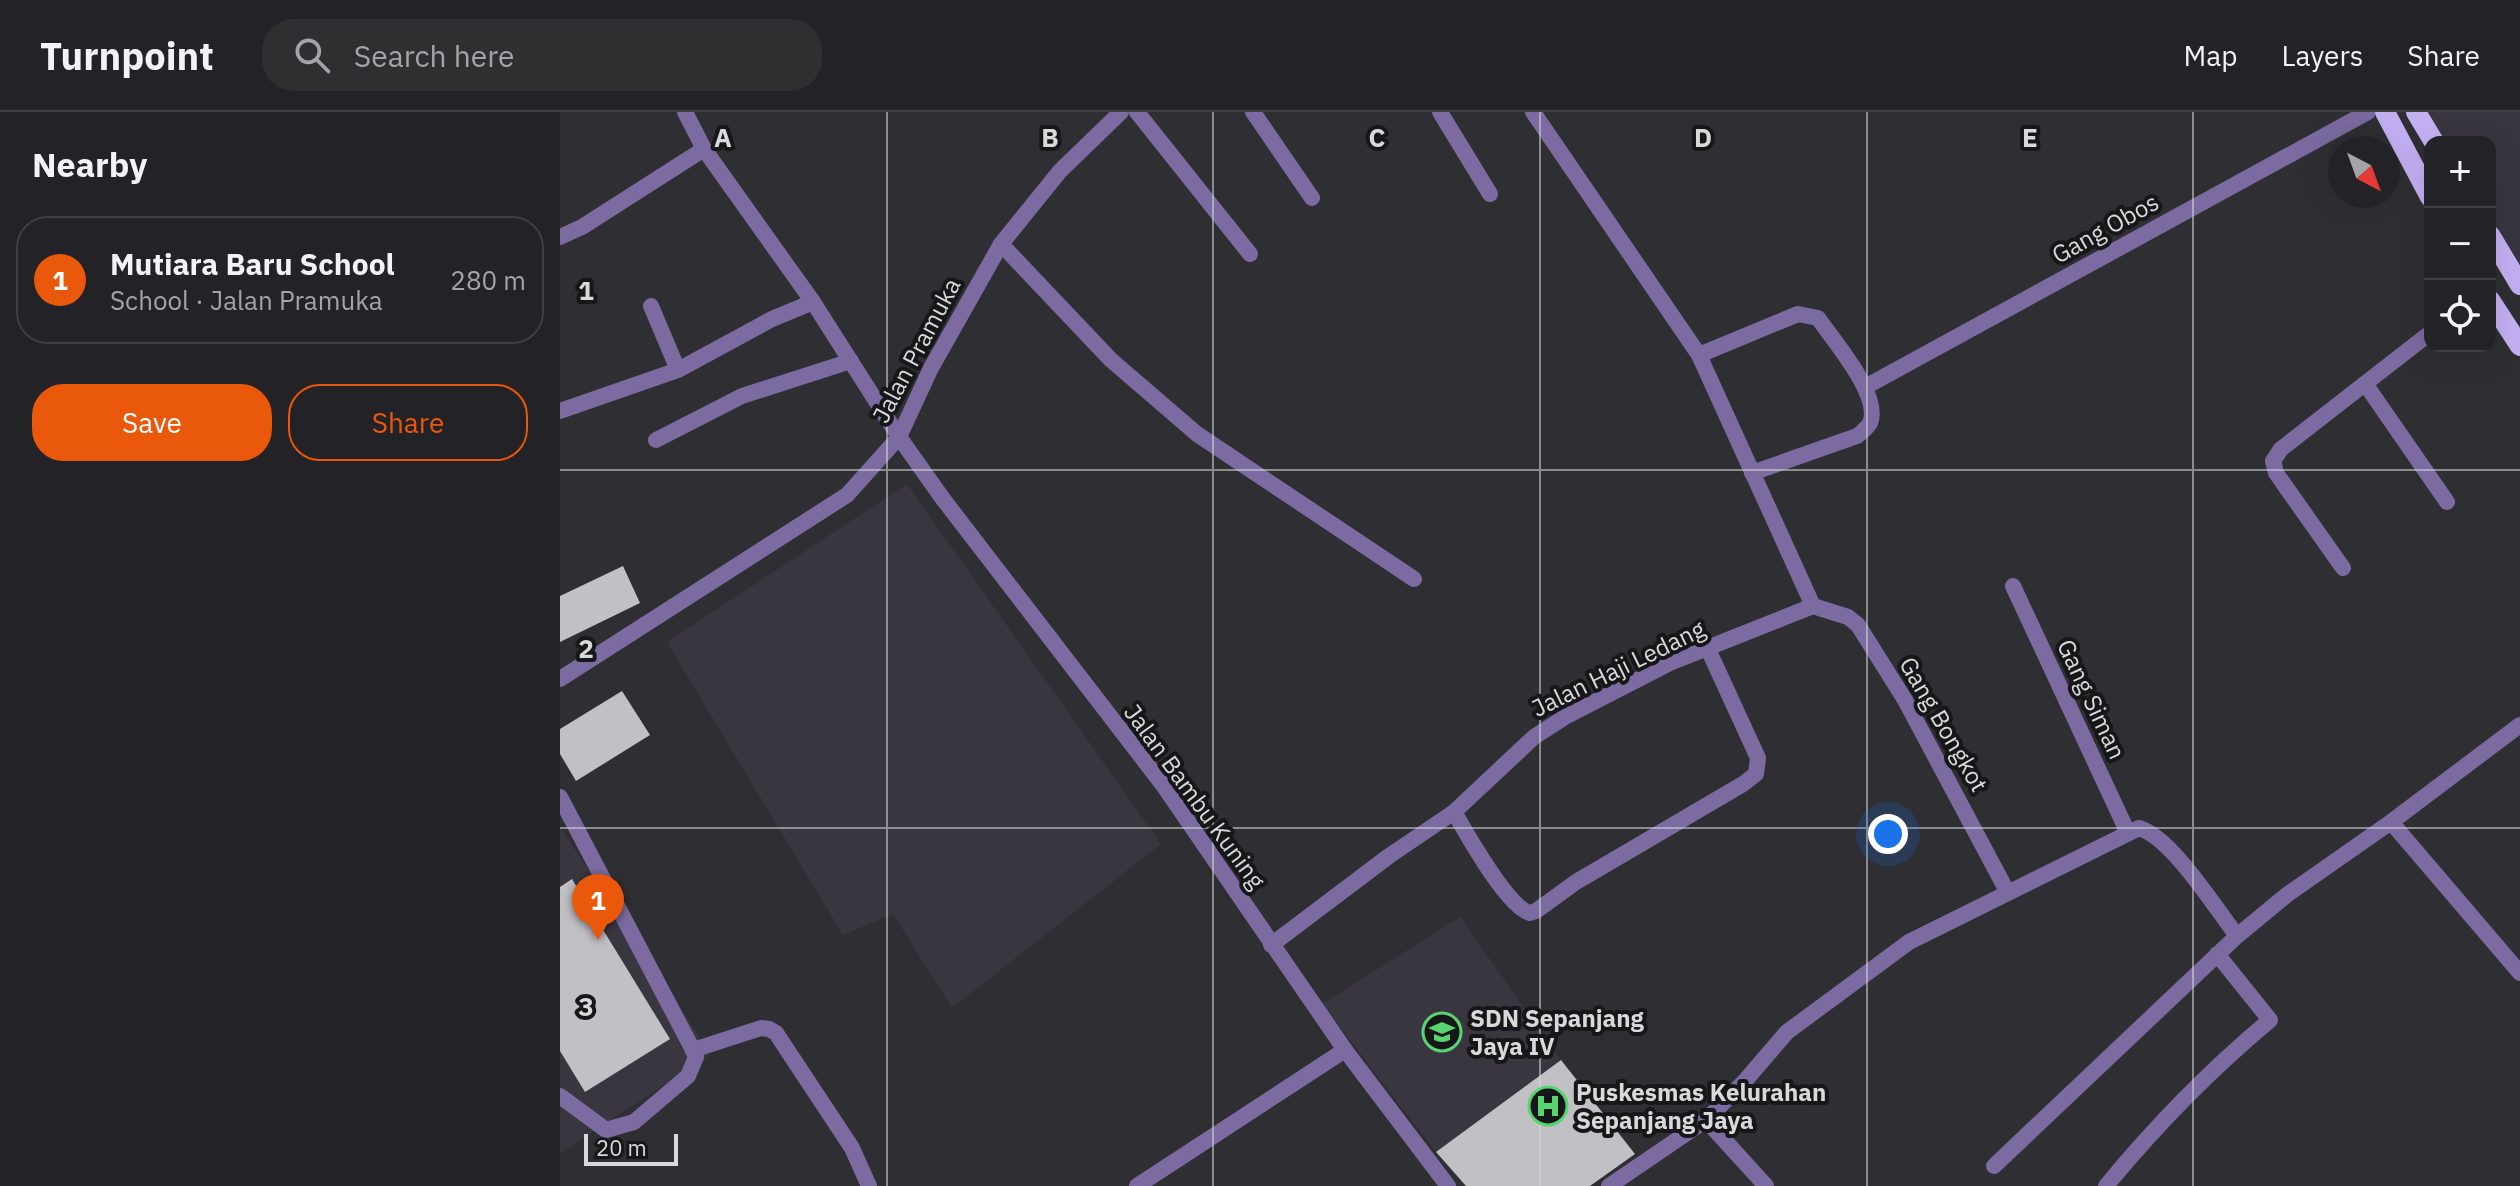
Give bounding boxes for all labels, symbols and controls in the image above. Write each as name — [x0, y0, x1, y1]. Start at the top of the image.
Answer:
search box — [262, 19, 822, 91]
text: Turnpoint — [40, 31, 214, 80]
icon: search — [290, 33, 334, 77]
text: Search here — [354, 36, 515, 75]
text: Map — [2183, 37, 2237, 74]
text: Layers — [2281, 37, 2363, 74]
text: Share — [2407, 37, 2480, 74]
text: A — [714, 120, 732, 154]
text: B — [1041, 120, 1059, 154]
text: C — [1369, 120, 1386, 154]
text: D — [1694, 120, 1712, 154]
text: E — [2022, 120, 2038, 154]
north arrow — [2328, 136, 2400, 208]
map controls — [2424, 136, 2496, 352]
button: + — [2424, 136, 2496, 208]
text: Nearby — [32, 142, 147, 186]
street label: Gang Obos — [2046, 186, 2164, 270]
button: − — [2424, 208, 2496, 280]
text: Mutiara Baru School — [110, 244, 395, 283]
text: 1 — [52, 263, 68, 297]
text: 280 m — [450, 263, 526, 297]
street label: Jalan Pramuka — [864, 272, 968, 428]
text: 1 — [578, 273, 594, 307]
button: locate — [2424, 280, 2496, 352]
text: School · Jalan Pramuka — [110, 283, 383, 317]
button: Save — [32, 384, 272, 461]
button: Share — [288, 384, 528, 461]
street label: Jalan Haji Ledang — [1526, 612, 1710, 724]
text: 2 — [578, 631, 594, 665]
street label: Gang Siman — [2050, 634, 2134, 764]
street label: Gang Bongkot — [1892, 651, 1996, 797]
street label: Jalan Bambu Kuning — [1117, 697, 1273, 895]
your location — [1868, 814, 1908, 854]
pin: 1 — [572, 874, 624, 940]
text: 3 — [578, 989, 594, 1023]
place label: SDN Sepanjang Jaya IV — [1470, 1002, 1645, 1062]
school or university icon: SDN Sepanjang Jaya IV — [1421, 1011, 1463, 1053]
place label: Puskesmas Kelurahan Sepanjang Jaya — [1576, 1076, 1826, 1136]
hospital icon: Puskesmas Kelurahan Sepanjang Jaya — [1527, 1085, 1569, 1127]
scale bar — [584, 1130, 678, 1166]
text: 20 m — [596, 1133, 647, 1162]

